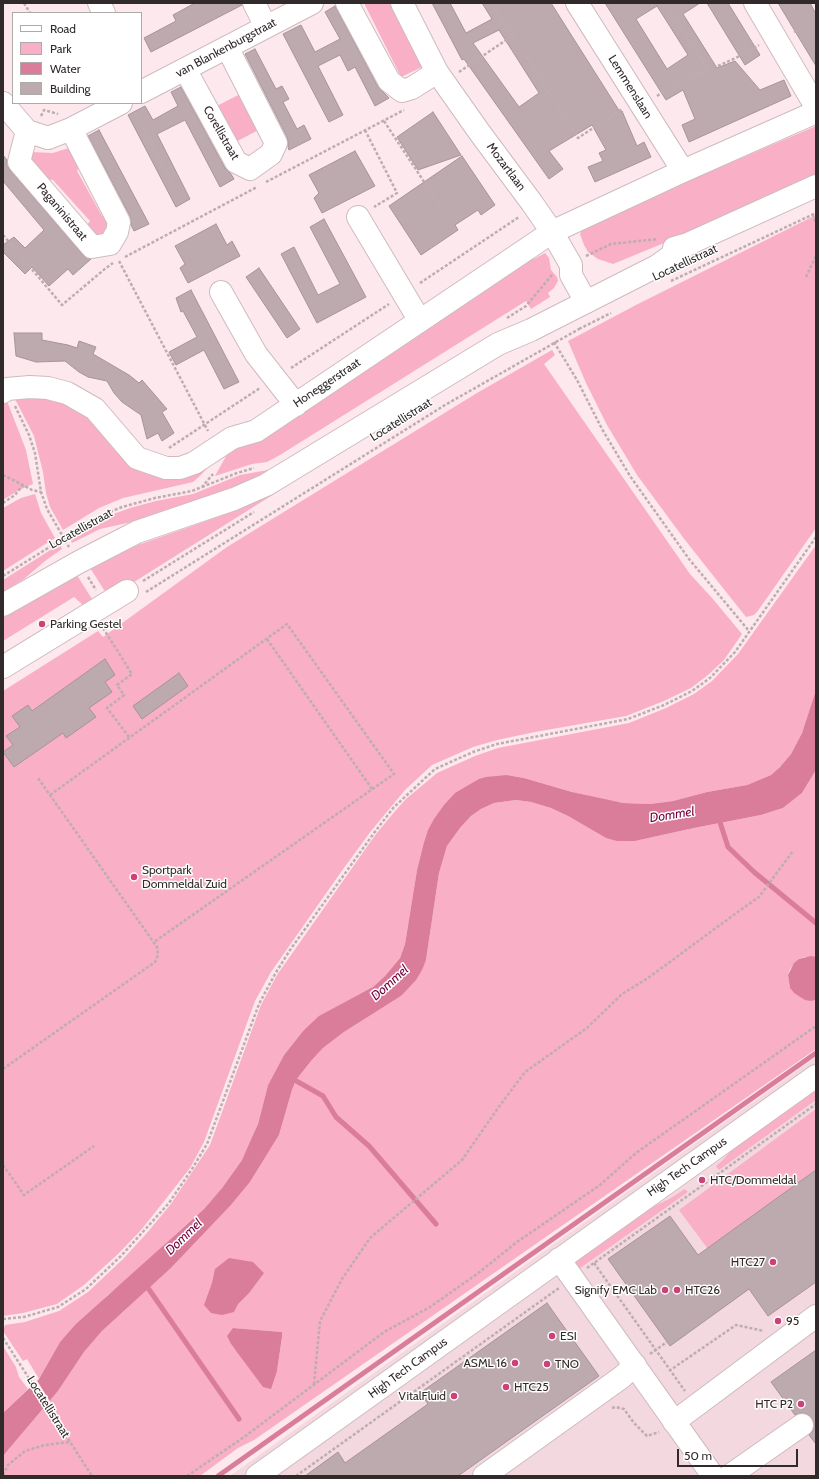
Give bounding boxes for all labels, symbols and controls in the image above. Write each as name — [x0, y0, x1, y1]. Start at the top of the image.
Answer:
legend — [12, 12, 142, 104]
street label: van Blankenburgstraat — [173, 15, 279, 81]
text: Road — [50, 21, 76, 36]
text: Park — [50, 41, 72, 56]
street label: Lemmenslaan — [605, 53, 655, 121]
text: Water — [50, 61, 80, 76]
text: Building — [50, 81, 91, 96]
street label: Corellistraat — [200, 103, 242, 163]
street label: Mozartlaan — [483, 140, 529, 194]
street label: Paganinistraat — [34, 180, 90, 244]
street label: Locatellistraat — [650, 242, 720, 284]
street label: Honeggerstraat — [291, 355, 363, 411]
street label: Locatellistraat — [367, 395, 435, 445]
street label: Locatellistraat — [47, 506, 115, 552]
place label: Parking Gestel — [50, 617, 122, 631]
marker: Parking Gestel — [37, 619, 47, 629]
water label: Dommel — [648, 804, 696, 826]
place label: Sportpark Dommeldal Zuid — [142, 863, 227, 891]
marker: Sportpark Dommeldal Zuid — [129, 872, 139, 882]
water label: Dommel — [368, 962, 412, 1004]
street label: High Tech Campus — [644, 1134, 730, 1200]
place label: HTC/Dommeldal — [710, 1173, 796, 1187]
marker: HTC/Dommeldal — [697, 1175, 707, 1185]
water label: Dommel — [162, 1216, 206, 1258]
place label: HTC27 — [731, 1255, 765, 1269]
marker: HTC27 — [768, 1257, 778, 1267]
place label: Signify EMC Lab — [575, 1283, 657, 1297]
place label: HTC26 — [685, 1283, 720, 1297]
marker: Signify EMC Lab — [660, 1285, 670, 1295]
marker: HTC26 — [672, 1285, 682, 1295]
place label: 95 — [786, 1314, 799, 1328]
marker: 95 — [773, 1316, 783, 1326]
place label: ESI — [560, 1329, 577, 1343]
marker: ESI — [547, 1331, 557, 1341]
street label: High Tech Campus — [366, 1335, 450, 1401]
place label: ASML 16 — [463, 1356, 507, 1370]
place label: TNO — [555, 1357, 579, 1371]
marker: ASML 16 — [510, 1358, 520, 1368]
marker: TNO — [542, 1359, 552, 1369]
street label: Locatellistraat — [23, 1373, 73, 1441]
place label: HTC25 — [514, 1380, 549, 1394]
marker: HTC25 — [501, 1382, 511, 1392]
place label: VitalFluid — [399, 1389, 446, 1403]
marker: VitalFluid — [449, 1391, 459, 1401]
place label: HTC P2 — [755, 1397, 793, 1411]
marker: HTC P2 — [796, 1399, 806, 1409]
scale bar — [679, 1441, 800, 1467]
text: 50 m — [684, 1448, 712, 1463]

